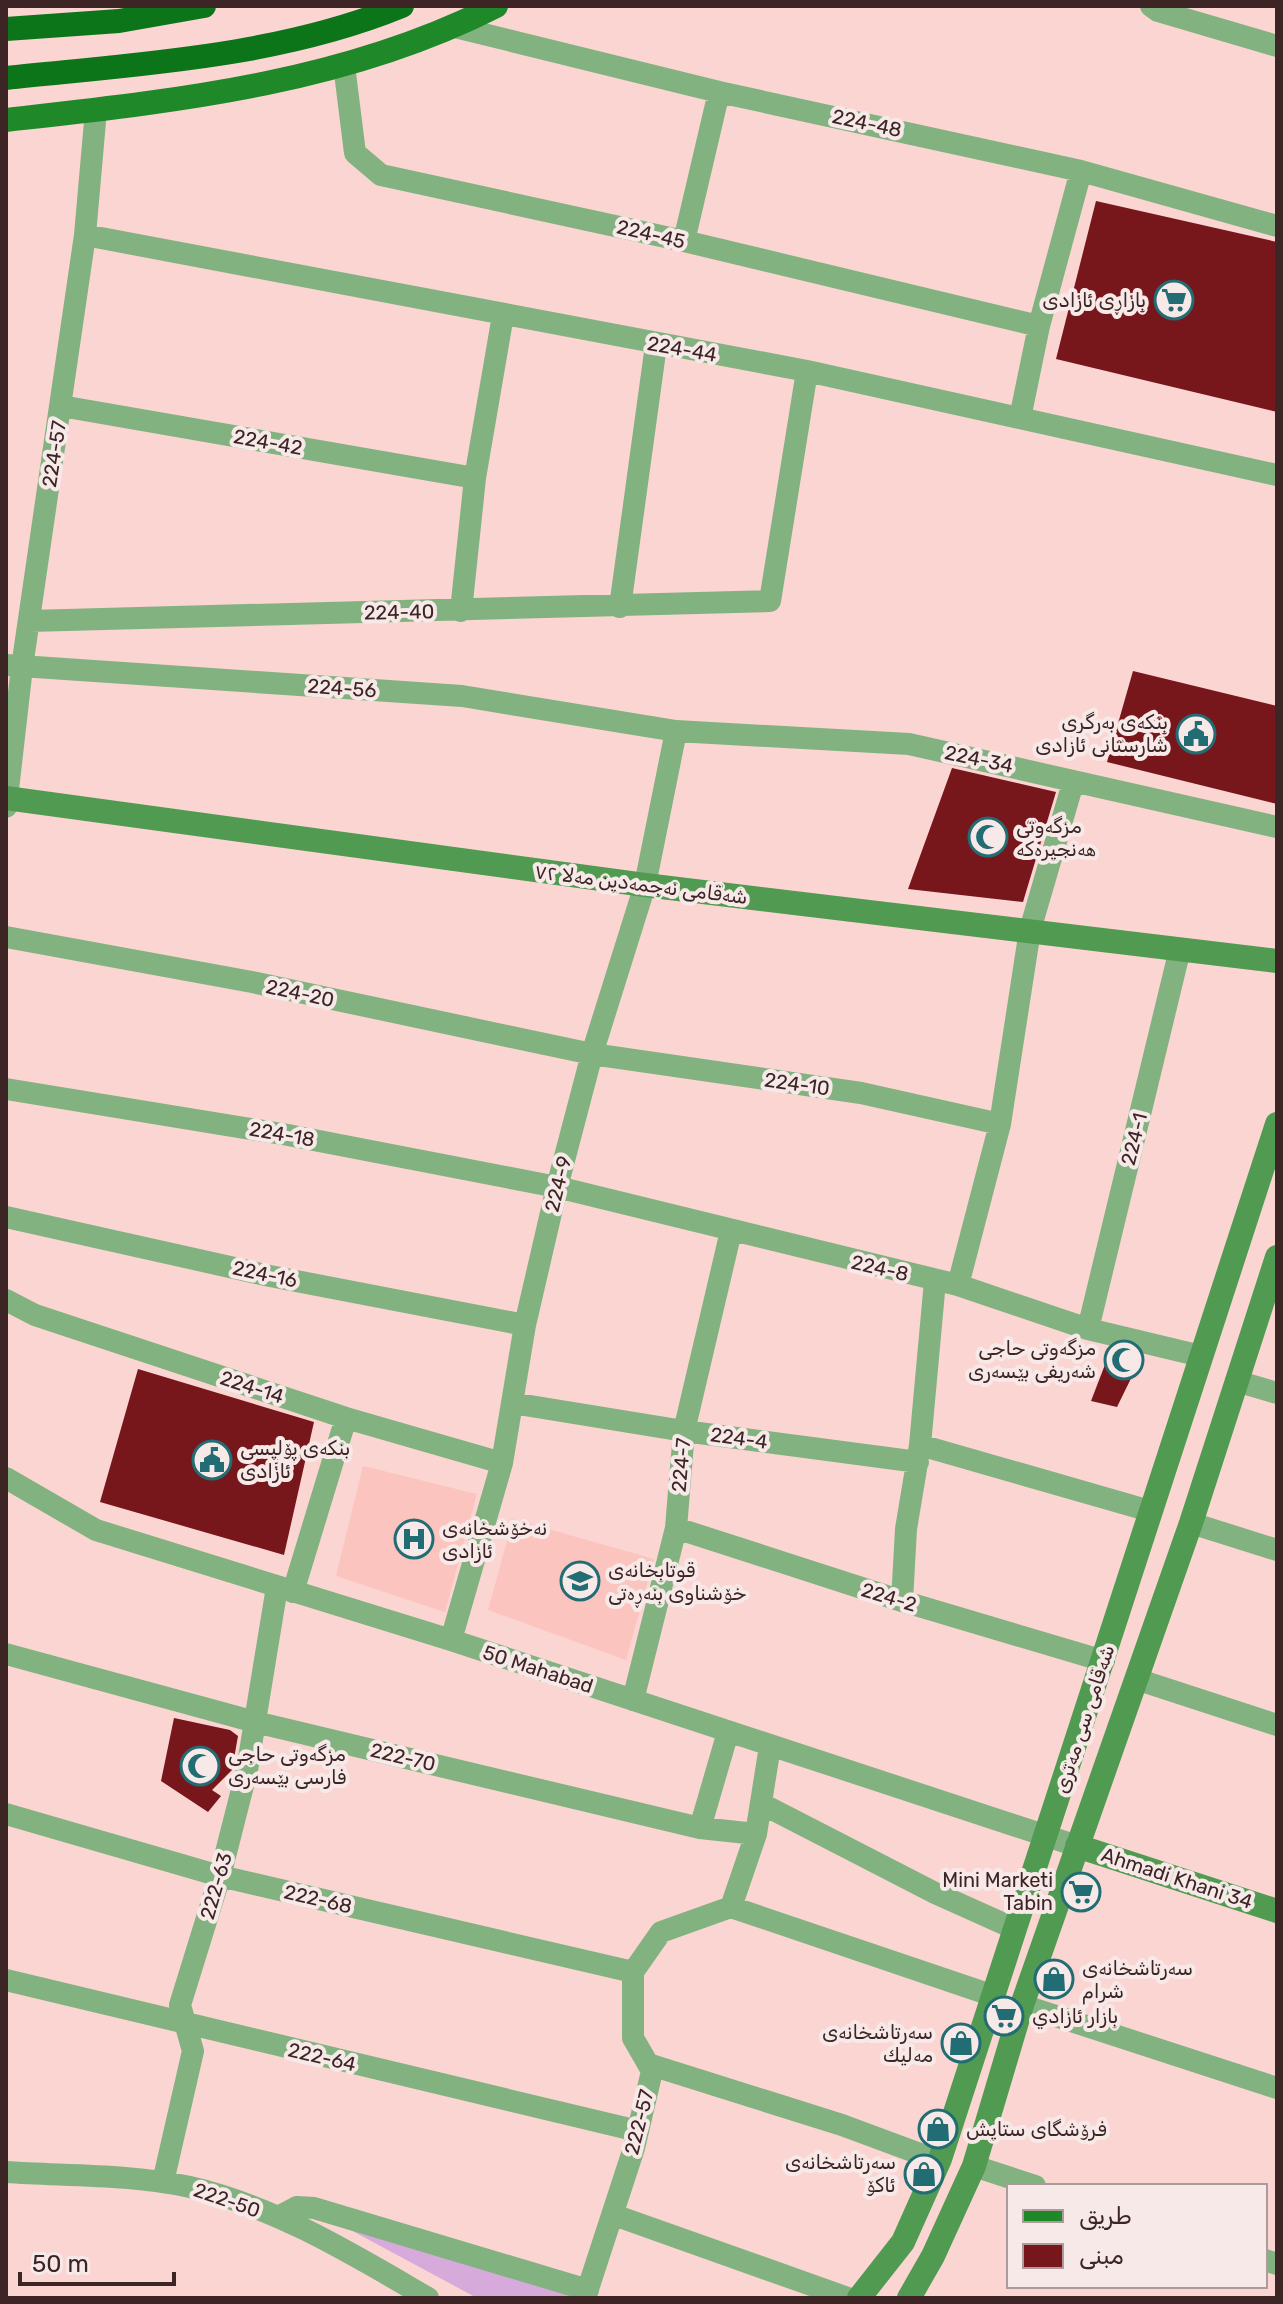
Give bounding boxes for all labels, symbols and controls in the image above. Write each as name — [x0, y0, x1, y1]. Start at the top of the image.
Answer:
street label: 224-48 — [830, 104, 904, 142]
street label: 224-45 — [614, 214, 688, 254]
supermarket icon: بازاڕی ئازادی — [1153, 279, 1195, 321]
place label: بازاڕی ئازادی — [1042, 288, 1146, 316]
street label: 224-44 — [645, 331, 719, 367]
street label: 224-57 — [37, 419, 71, 489]
street label: 224-42 — [232, 424, 304, 460]
street label: 224-40 — [364, 599, 434, 625]
street label: 224-56 — [307, 674, 377, 702]
place label: بنکەی بەرگری شارستانی ئازادی — [1035, 710, 1168, 757]
public building icon: بنکەی بەرگری شارستانی ئازادی — [1175, 713, 1217, 755]
street label: 224-34 — [943, 740, 1015, 778]
place label: مزگەوتی ھەنجیرەکە — [1016, 814, 1096, 861]
mosque icon: مزگەوتی ھەنجیرەکە — [967, 816, 1009, 858]
street label: شەقامی نەجمەدین مەلا ٧٢ — [533, 859, 749, 909]
street label: 224-20 — [264, 974, 336, 1012]
street label: 224-10 — [763, 1068, 831, 1100]
street label: 224-1 — [1116, 1110, 1152, 1168]
street label: 224-18 — [247, 1116, 317, 1152]
street label: 224-9 — [539, 1153, 577, 1215]
street label: 224-8 — [849, 1250, 911, 1286]
street label: 224-16 — [231, 1255, 299, 1293]
place label: مزگەوتی حاجی شەریفی بێسەری — [968, 1336, 1096, 1383]
mosque icon: مزگەوتی حاجی شەریفی بێسەری — [1103, 1339, 1145, 1381]
street label: 224-14 — [217, 1365, 287, 1409]
street label: 224-4 — [709, 1422, 769, 1454]
place label: بنکەی پۆلیسی ئازادی — [240, 1436, 350, 1483]
street label: 224-7 — [667, 1437, 695, 1493]
public building icon: بنکەی پۆلیسی ئازادی — [191, 1439, 233, 1481]
place label: نەخۆشخانەی ئازادی — [442, 1516, 547, 1563]
hospital icon: نەخۆشخانەی ئازادی — [393, 1518, 435, 1560]
place label: قوتابخانەی خۆشناوی بنەڕەتی — [608, 1558, 746, 1609]
school or university icon: قوتابخانەی خۆشناوی بنەڕەتی — [559, 1560, 601, 1602]
street label: 224-2 — [859, 1577, 919, 1617]
street label: 50 Mahabad — [480, 1640, 596, 1698]
street label: شەقامی سی مەتری — [1049, 1642, 1119, 1796]
street label: 222-70 — [368, 1738, 438, 1776]
place label: مزگەوتی حاجی فارسی بێسەری — [228, 1742, 346, 1789]
mosque icon: مزگەوتی حاجی فارسی بێسەری — [179, 1745, 221, 1787]
street label: Ahmadi Khani 34 — [1098, 1842, 1256, 1914]
street label: 222-63 — [195, 1850, 237, 1922]
place label: Mini Marketi Tabin — [942, 1868, 1053, 1915]
supermarket icon: Mini Marketi Tabin — [1060, 1871, 1102, 1913]
street label: 222-68 — [282, 1880, 354, 1918]
place label: سە‌رتاشخانە‌ی شرام — [1082, 1956, 1193, 2005]
shop icon: سە‌رتاشخانە‌ی شرام — [1033, 1958, 1075, 2000]
supermarket icon: بازار ئازادي — [983, 1995, 1025, 2037]
place label: بازار ئازادي — [1032, 2004, 1118, 2030]
place label: سە‌رتاشخانە‌ی مە‌لیك — [822, 2020, 933, 2067]
shop icon: سە‌رتاشخانە‌ی مە‌لیك — [940, 2022, 982, 2064]
street label: 222-64 — [286, 2038, 358, 2076]
street label: 222-57 — [619, 2087, 659, 2157]
shop icon: فرۆشگای ستایش — [917, 2108, 959, 2150]
place label: فرۆشگای ستایش — [966, 2117, 1107, 2141]
place label: سە‌رتاشخانە‌ی ئاكۆ — [785, 2150, 896, 2197]
shop icon: سە‌رتاشخانە‌ی ئاكۆ — [903, 2153, 945, 2195]
street label: 222-50 — [191, 2177, 263, 2223]
legend — [1007, 2184, 1267, 2288]
text: طريق — [1079, 2202, 1132, 2230]
scale bar — [20, 2236, 174, 2286]
text: مبنى — [1079, 2242, 1124, 2270]
text: 50 m — [32, 2250, 89, 2278]

